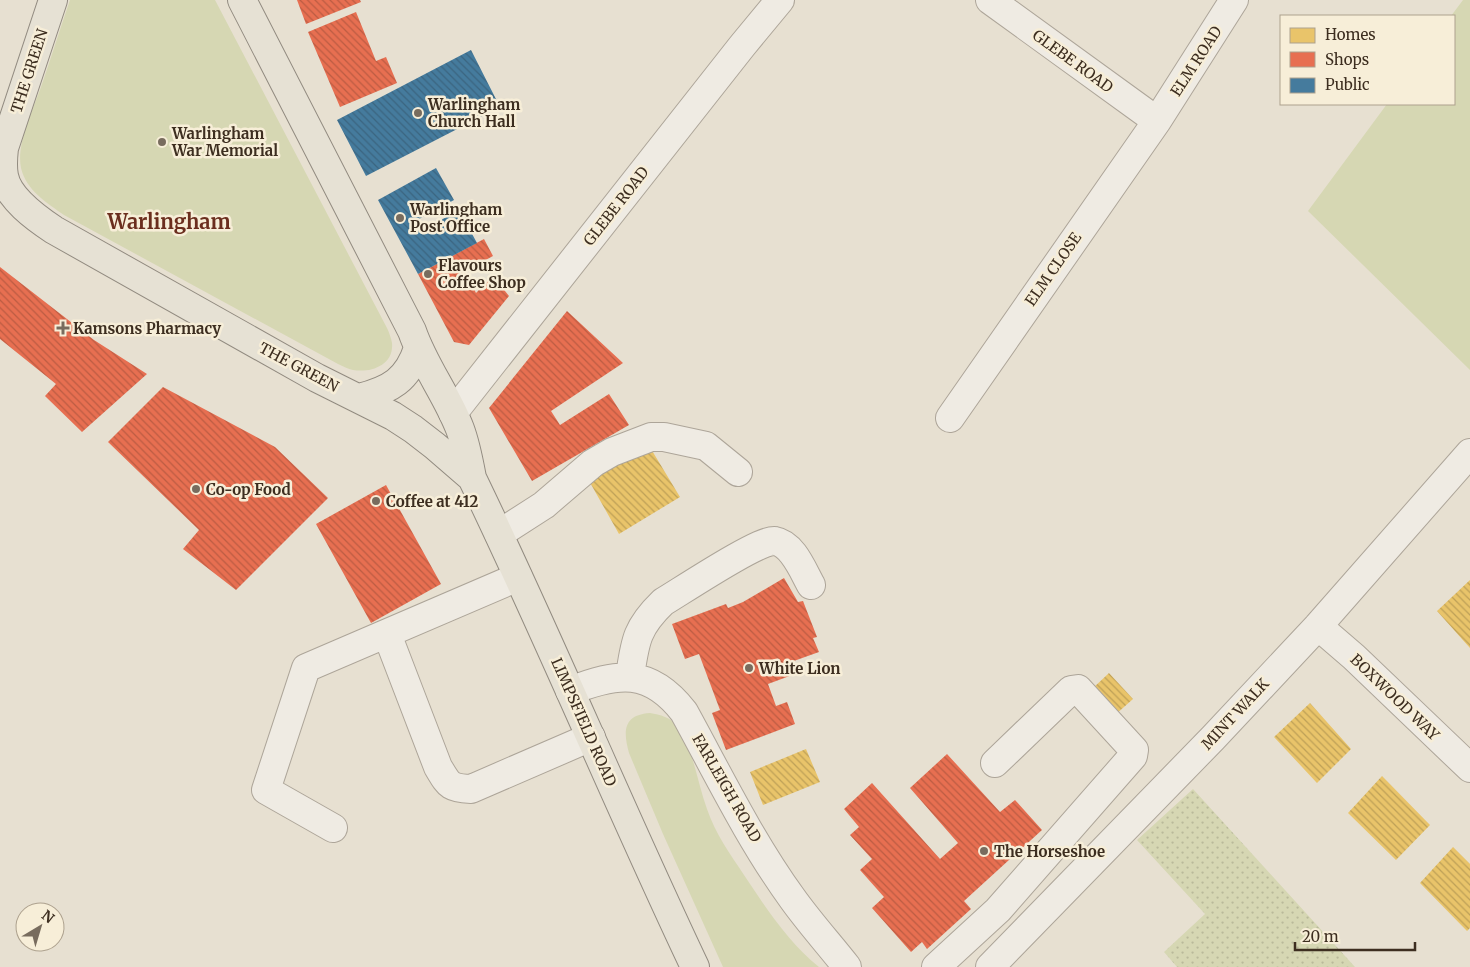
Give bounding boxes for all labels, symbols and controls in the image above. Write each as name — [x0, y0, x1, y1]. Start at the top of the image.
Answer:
legend — [1280, 15, 1455, 105]
street label: ELM ROAD — [1166, 22, 1226, 100]
street label: GLEBE ROAD — [1029, 25, 1117, 97]
text: Homes — [1325, 25, 1376, 44]
street label: THE GREEN — [6, 26, 52, 116]
text: Shops — [1325, 50, 1369, 69]
text: Public — [1325, 75, 1370, 94]
place label: Warlingham Church Hall — [427, 95, 520, 131]
marker: Warlingham Church Hall — [412, 107, 424, 119]
place label: Warlingham War Memorial — [171, 124, 278, 160]
marker: Warlingham War Memorial — [156, 136, 168, 148]
street label: GLEBE ROAD — [579, 163, 653, 249]
place label: Warlingham Post Office — [409, 200, 502, 236]
district label: Warlingham — [106, 209, 231, 234]
marker: Warlingham Post Office — [394, 212, 406, 224]
street label: ELM CLOSE — [1021, 228, 1086, 309]
place label: Flavours Coffee Shop — [438, 256, 526, 292]
marker: Flavours Coffee Shop — [422, 268, 434, 280]
place label: Kamsons Pharmacy — [73, 319, 221, 338]
marker: Kamsons Pharmacy — [57, 322, 69, 334]
street label: THE GREEN — [256, 338, 342, 396]
place label: Co-op Food — [206, 480, 291, 499]
marker: Co-op Food — [190, 483, 202, 495]
place label: Coffee at 412 — [386, 492, 479, 511]
marker: Coffee at 412 — [370, 495, 382, 507]
street label: BOXWOOD WAY — [1347, 650, 1444, 744]
street label: LIMPSFIELD ROAD — [547, 655, 621, 789]
place label: White Lion — [758, 659, 841, 678]
marker: White Lion — [743, 662, 755, 674]
street label: MINT WALK — [1197, 674, 1273, 754]
street label: FARLEIGH ROAD — [688, 730, 766, 846]
place label: The Horseshoe — [994, 842, 1105, 861]
marker: The Horseshoe — [978, 845, 990, 857]
north arrow — [15, 902, 65, 952]
text: N — [38, 906, 58, 927]
scale bar — [1295, 920, 1415, 952]
text: 20 m — [1302, 927, 1339, 946]

